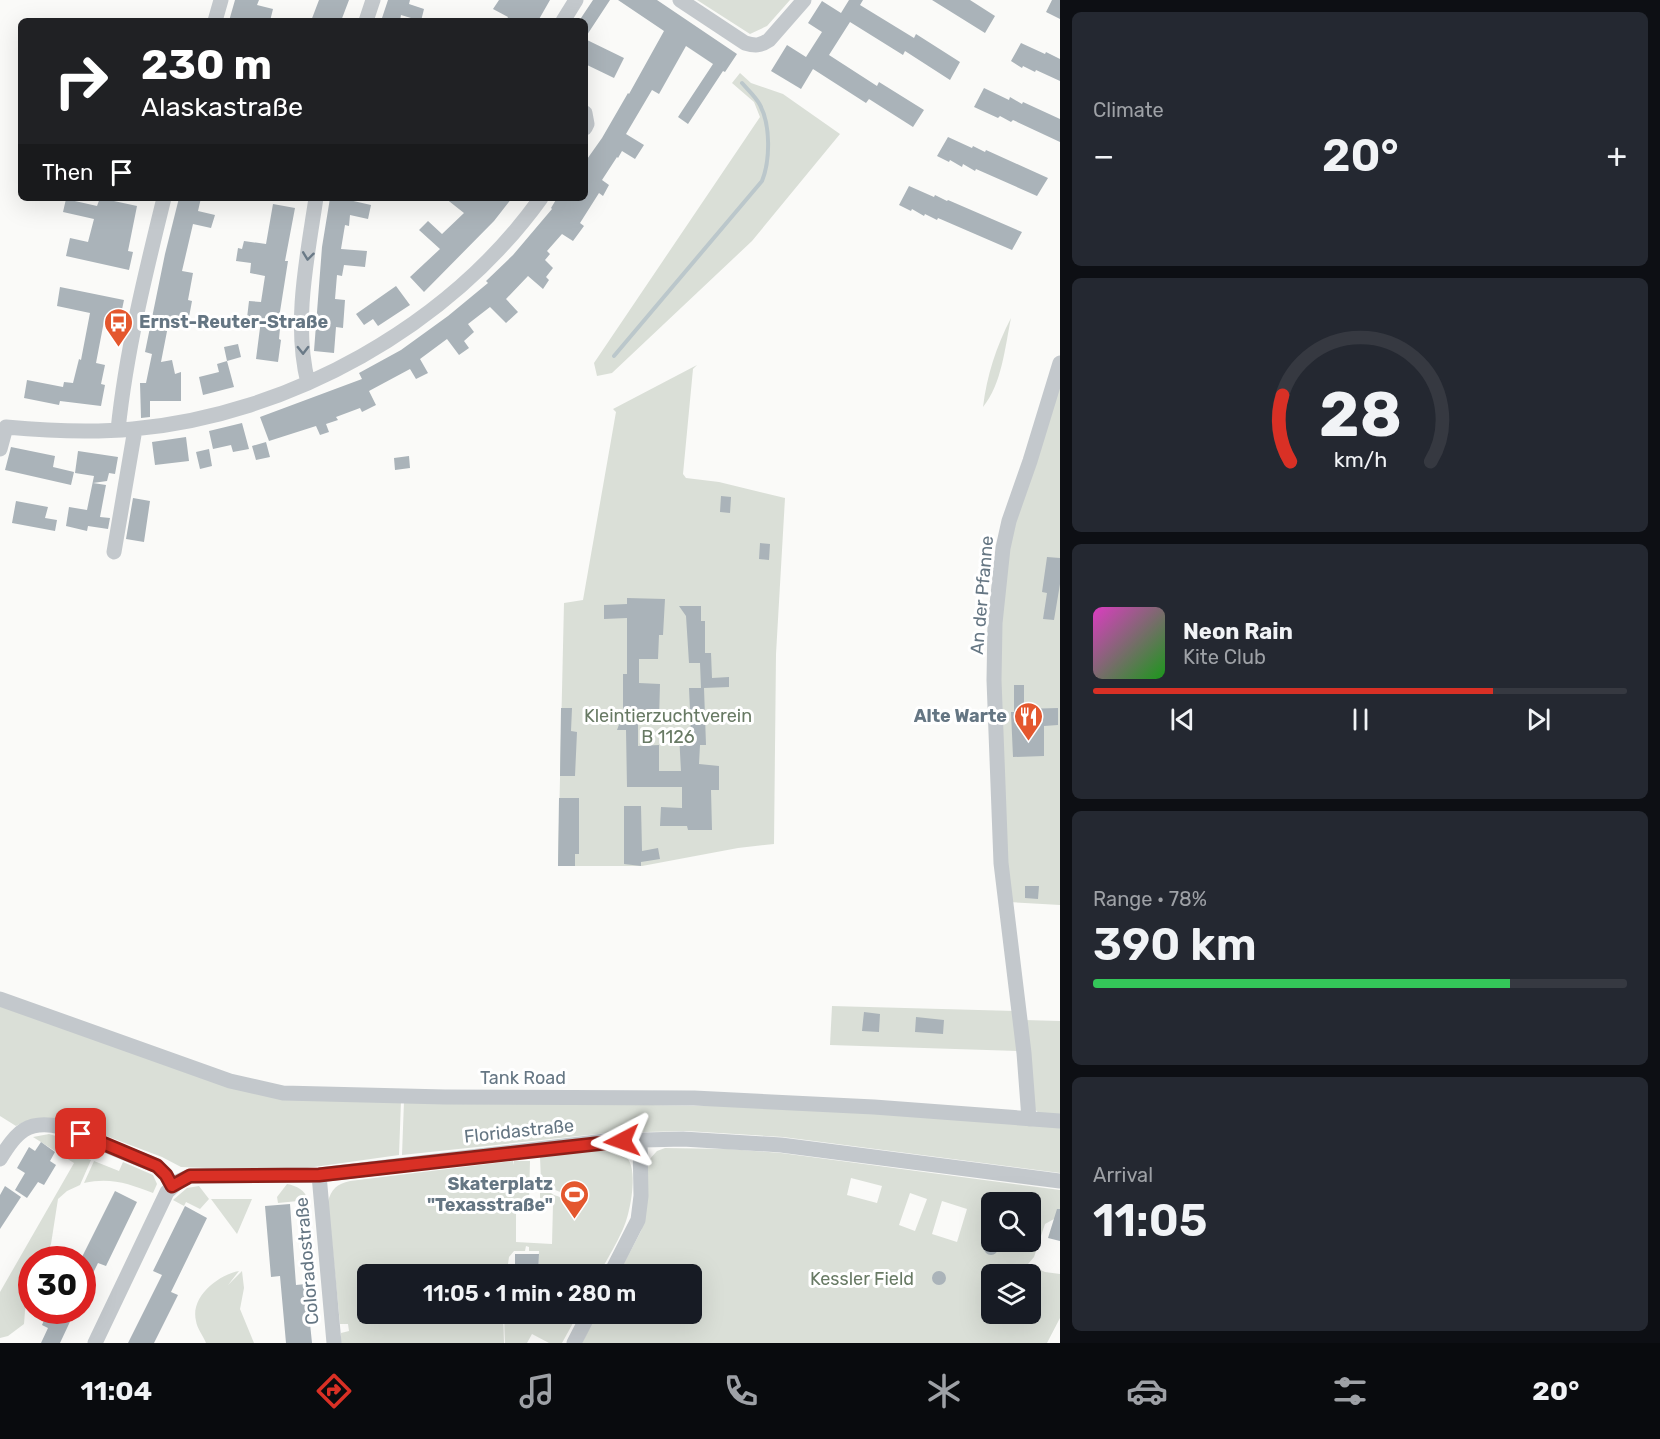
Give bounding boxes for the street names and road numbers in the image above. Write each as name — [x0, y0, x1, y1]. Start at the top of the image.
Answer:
street label: An der Pfanne — [966, 535, 998, 655]
street label: Tank Road — [480, 1067, 566, 1089]
street label: Floridastraße — [463, 1114, 575, 1148]
street label: Coloradostraße — [290, 1196, 324, 1326]

